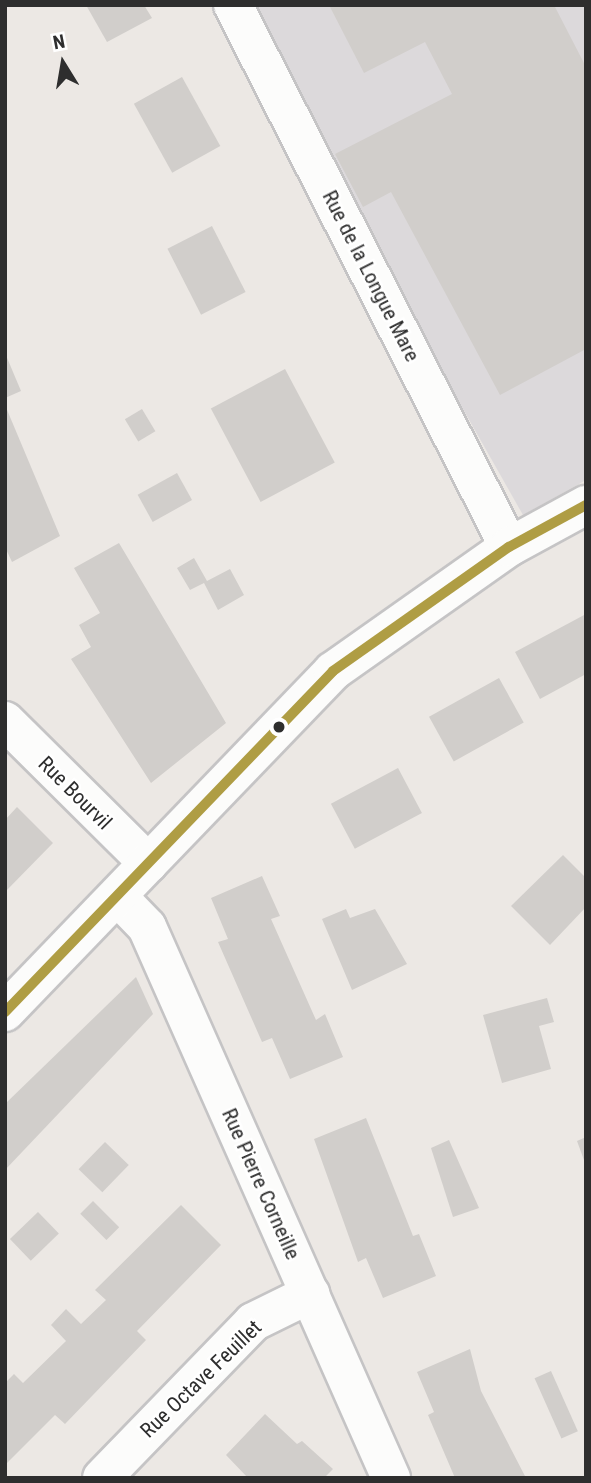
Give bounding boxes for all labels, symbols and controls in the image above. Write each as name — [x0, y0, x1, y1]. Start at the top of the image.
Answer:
north arrow — [28, 28, 98, 98]
text: N — [51, 29, 67, 54]
street label: Rue de la Longue Mare — [317, 186, 425, 366]
unlabelled marker — [272, 720, 286, 734]
street label: Rue Bourvil — [33, 751, 117, 835]
street label: Rue Pierre Corneille — [216, 1105, 306, 1263]
street label: Rue Octave Feuillet — [135, 1315, 267, 1443]

